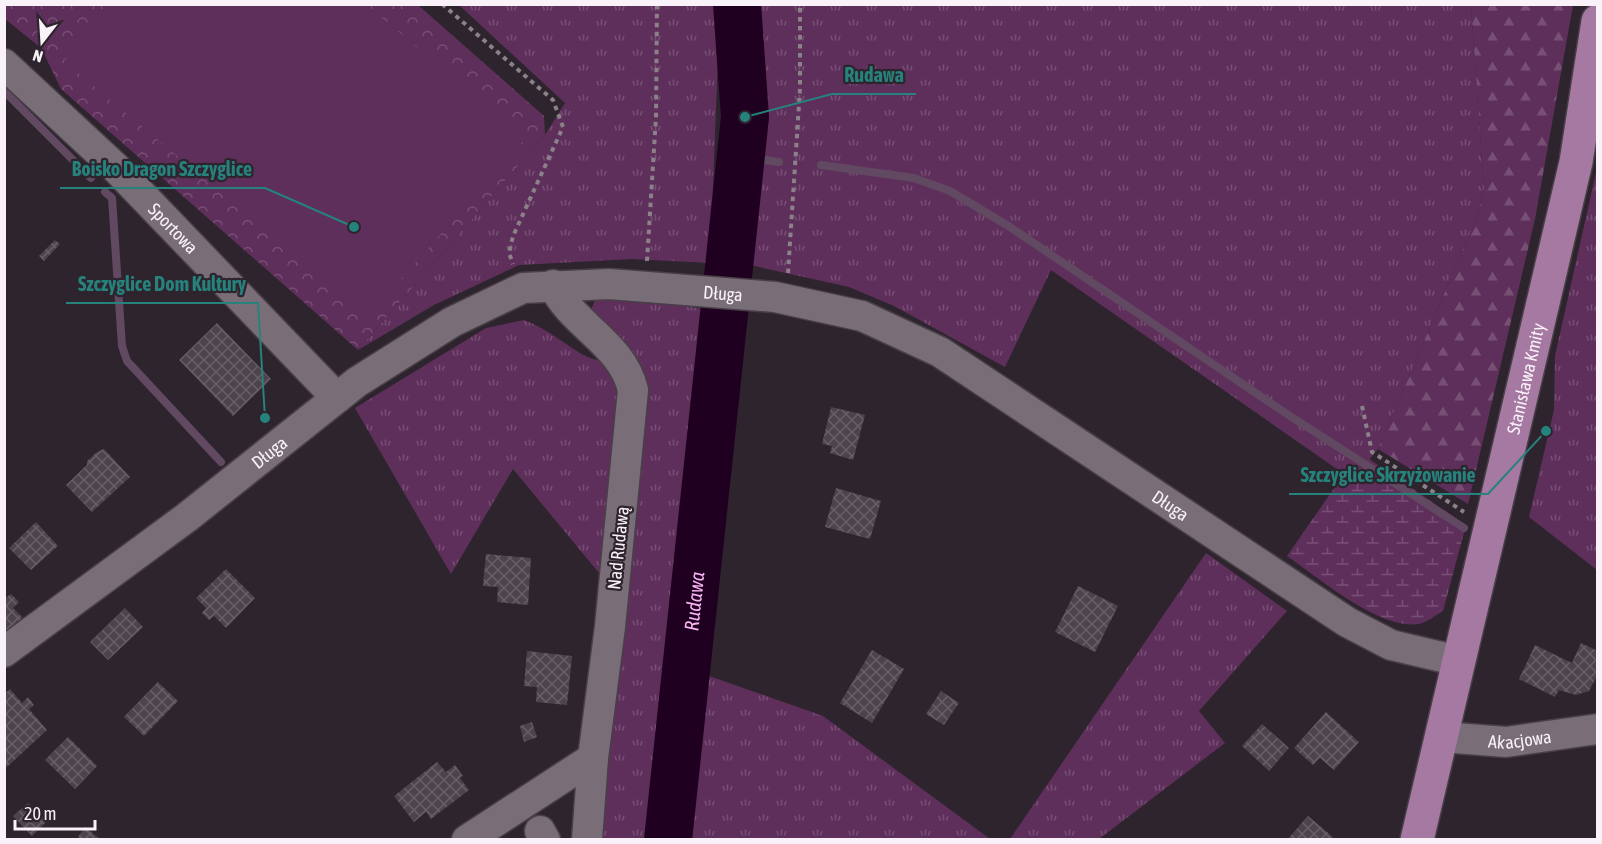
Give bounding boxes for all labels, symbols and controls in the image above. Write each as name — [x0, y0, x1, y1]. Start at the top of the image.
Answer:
north arrow — [12, 12, 72, 72]
text: N — [30, 46, 45, 66]
callout: Rudawa — [832, 56, 916, 94]
text: Rudawa — [844, 63, 904, 86]
callout: Boisko Dragon Szczyglice — [60, 150, 265, 188]
text: Boisko Dragon Szczyglice — [72, 157, 252, 180]
street label: Sportowa — [145, 198, 203, 258]
callout: Szczyglice Dom Kultury — [66, 265, 258, 303]
text: Szczyglice Dom Kultury — [78, 272, 247, 295]
street label: Długa — [703, 281, 743, 305]
street label: Stanisława Kmity — [1502, 321, 1548, 436]
street label: Długa — [247, 432, 291, 472]
callout: Szczyglice Skrzyżowanie — [1289, 456, 1488, 494]
text: Szczyglice Skrzyżowanie — [1300, 463, 1476, 486]
street label: Długa — [1149, 485, 1193, 525]
street label: Nad Rudawą — [603, 505, 633, 591]
water label: Rudawa — [679, 571, 708, 632]
street label: Akacjowa — [1487, 725, 1552, 753]
scale bar — [15, 793, 94, 831]
text: 20 m — [24, 803, 56, 824]

